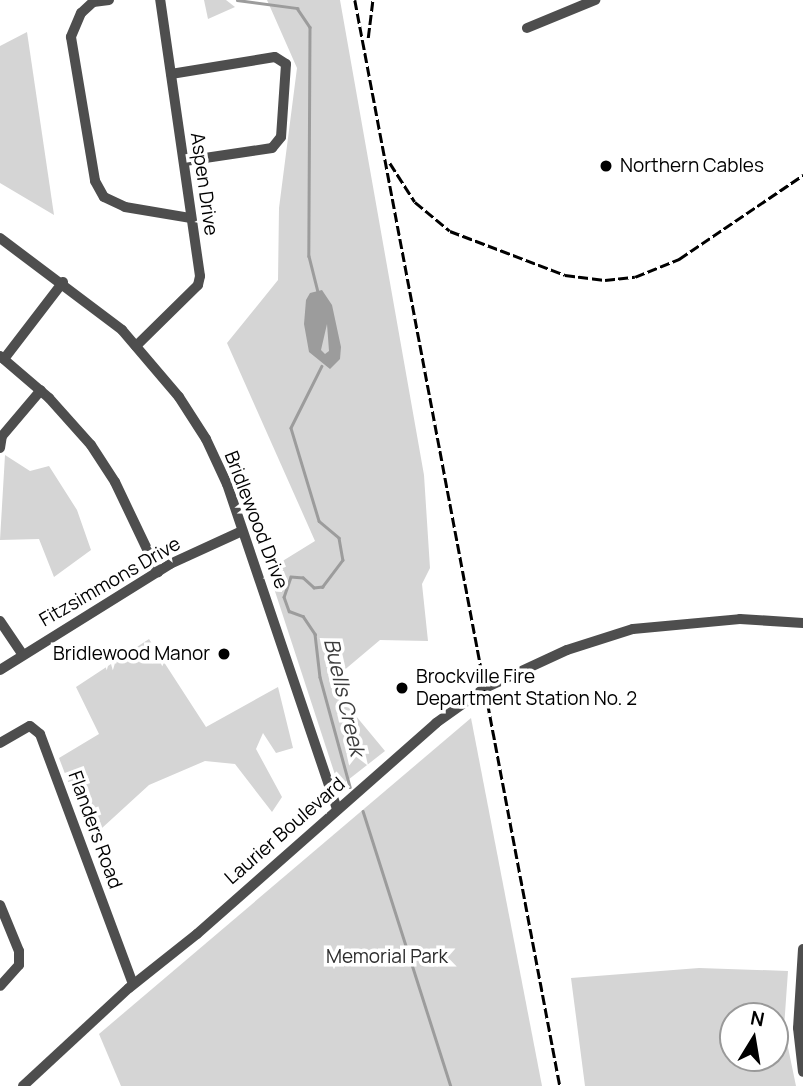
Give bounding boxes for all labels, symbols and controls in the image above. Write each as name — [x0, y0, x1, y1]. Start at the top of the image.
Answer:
street label: Aspen Drive — [186, 131, 222, 237]
place label: Northern Cables — [620, 155, 764, 177]
marker: Northern Cables — [598, 158, 614, 174]
street label: Bridlewood Drive — [219, 448, 293, 592]
street label: Fitzsimmons Drive — [35, 532, 185, 632]
water label: Buells Creek — [319, 636, 371, 758]
place label: Bridlewood Manor — [53, 643, 210, 665]
marker: Bridlewood Manor — [216, 646, 232, 662]
place label: Brockville Fire Department Station No. 2 — [416, 666, 637, 710]
marker: Brockville Fire Department Station No. 2 — [394, 680, 410, 696]
street label: Flanders Road — [63, 768, 127, 892]
street label: Laurier Boulevard — [220, 773, 350, 889]
park label: Memorial Park — [326, 946, 448, 968]
north arrow — [719, 1002, 789, 1072]
text: N — [748, 1004, 767, 1032]

